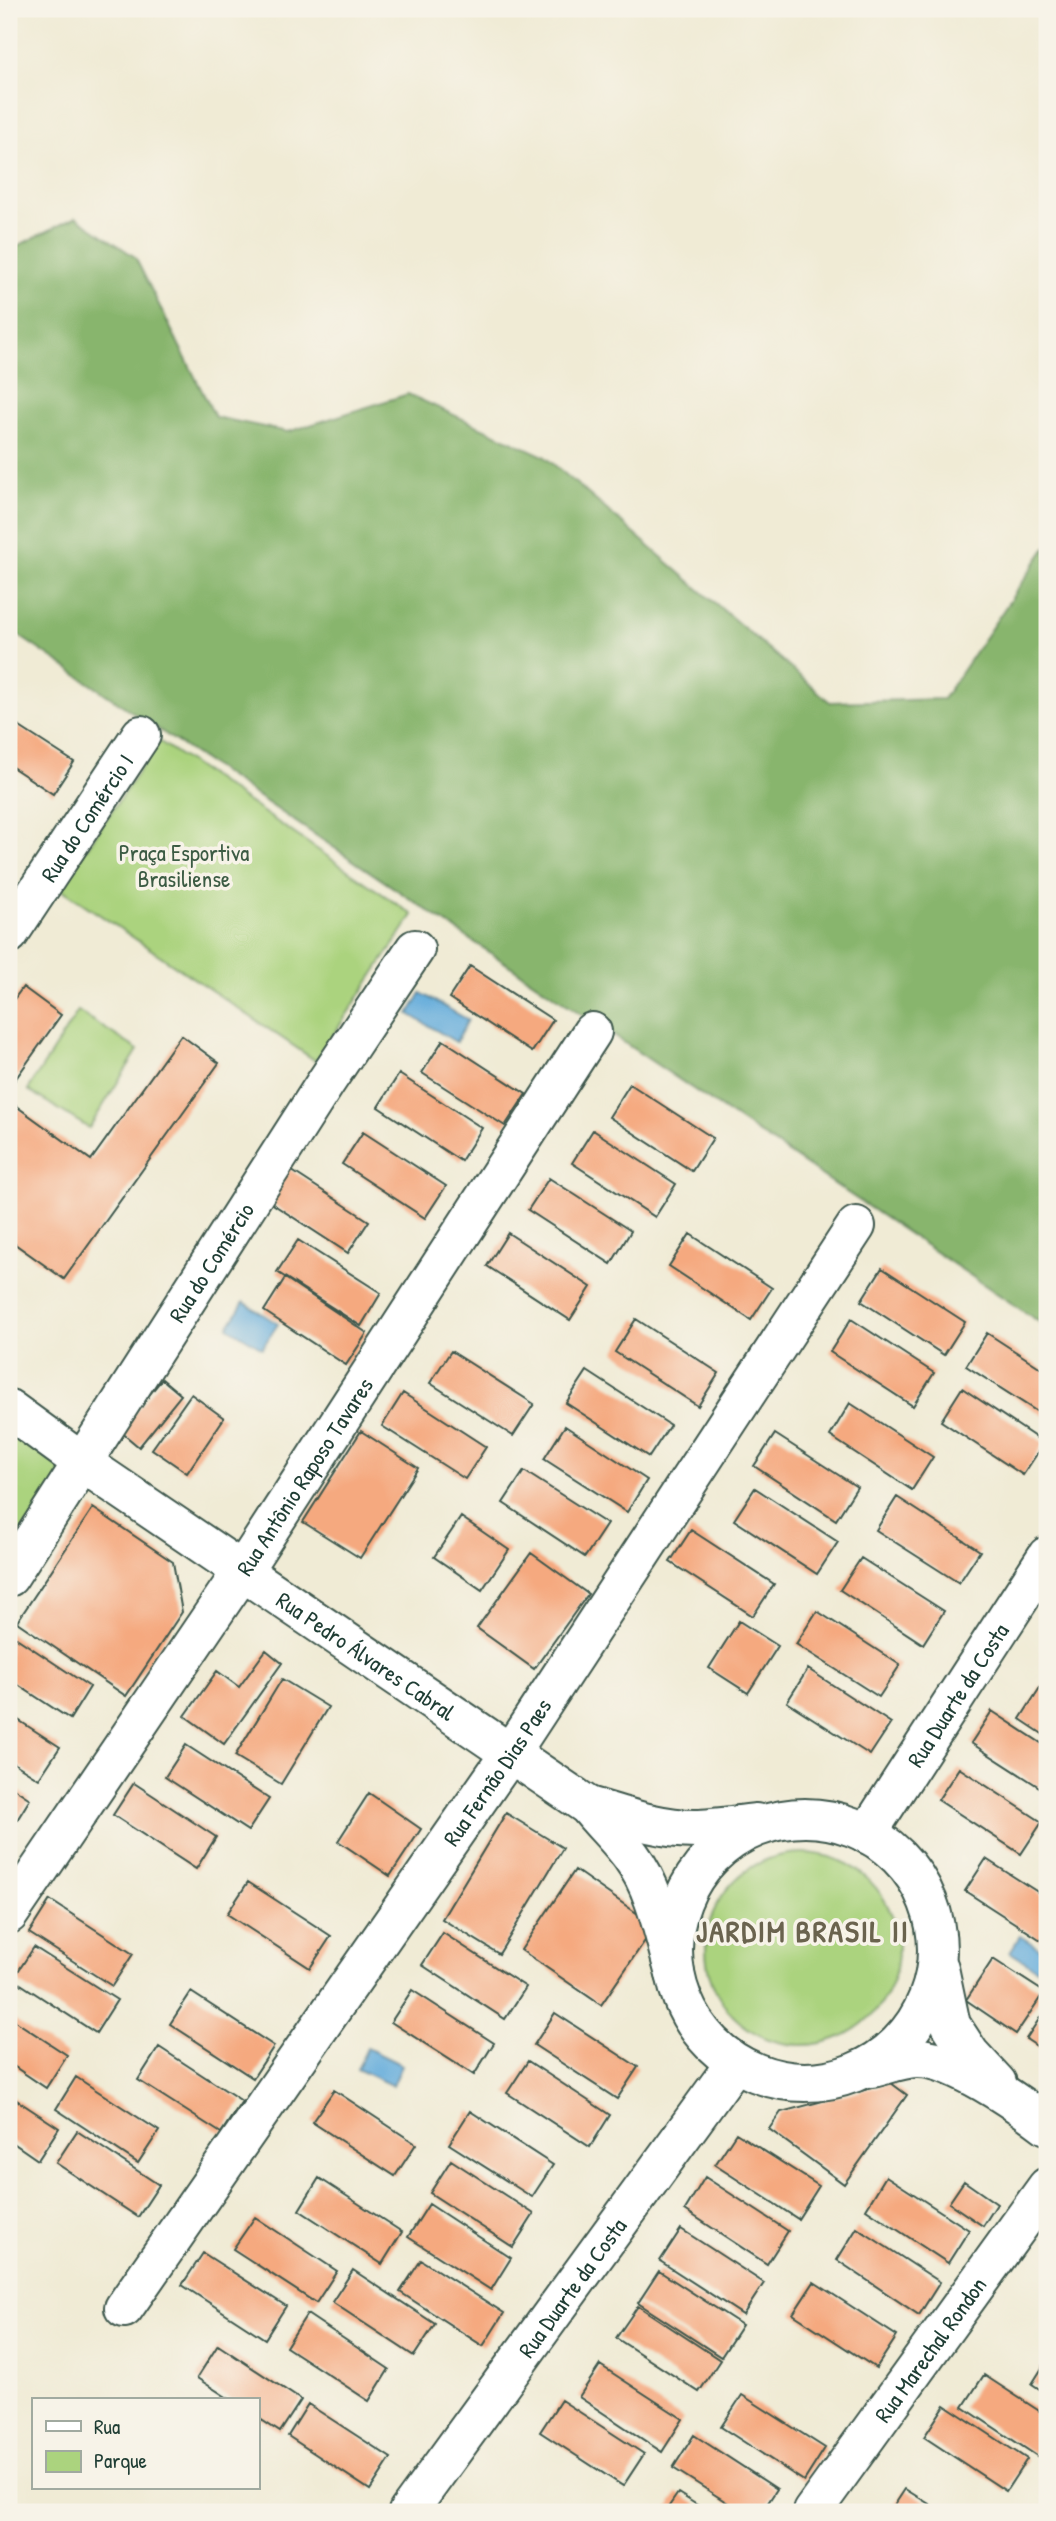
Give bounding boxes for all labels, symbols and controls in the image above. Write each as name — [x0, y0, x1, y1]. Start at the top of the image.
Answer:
street label: Rua do Comércio I — [33, 747, 140, 887]
park label: Praça Esportiva Brasiliense — [119, 837, 249, 894]
street label: Rua do Comércio — [161, 1196, 261, 1328]
street label: Rua Antônio Raposo Tavares — [228, 1371, 380, 1581]
street label: Rua Pedro Álvares Cabral — [271, 1584, 462, 1728]
street label: Rua Duarte da Costa — [899, 1617, 1015, 1773]
street label: Rua Fernão Dias Paes — [435, 1692, 558, 1852]
district label: JARDIM BRASIL II — [696, 1911, 910, 1951]
street label: Rua Duarte da Costa — [510, 2211, 633, 2363]
street label: Rua Marechal Rondon — [867, 2270, 993, 2428]
legend — [32, 2398, 259, 2490]
text: Rua — [94, 2412, 120, 2441]
text: Parque — [94, 2446, 147, 2475]

